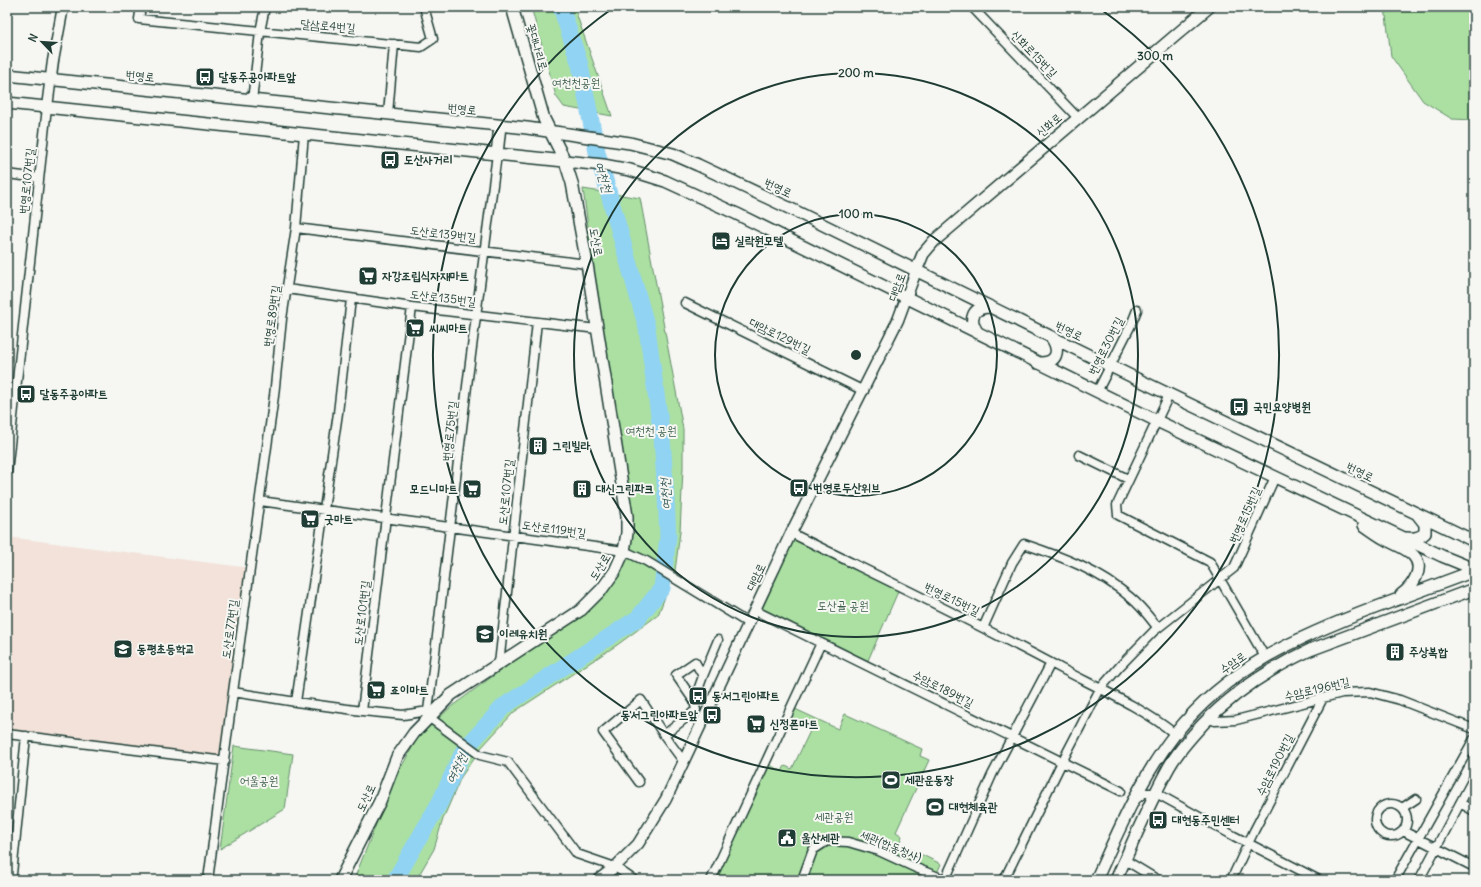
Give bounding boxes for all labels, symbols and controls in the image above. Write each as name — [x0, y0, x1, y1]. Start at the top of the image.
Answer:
street label: 달삼로4번길 — [300, 16, 357, 35]
north arrow — [22, 22, 62, 62]
street label: 꽃대나리로 — [524, 22, 551, 72]
street label: 신화로15번길 — [1008, 27, 1061, 81]
text: N — [25, 31, 41, 44]
text: 300 m — [1137, 48, 1173, 63]
text: 200 m — [838, 65, 874, 80]
bus stop icon: 달동주공아파트앞 — [194, 66, 216, 88]
street label: 번영로 — [125, 67, 155, 84]
place label: 달동주공아파트앞 — [219, 69, 297, 84]
park label: 여천천공원 — [552, 75, 600, 90]
street label: 번영로 — [447, 100, 477, 117]
street label: 신화로 — [1033, 110, 1065, 140]
street label: 번영로107번길 — [16, 147, 37, 215]
bus stop icon: 도산사거리 — [379, 149, 401, 171]
place label: 도산사거리 — [404, 152, 452, 167]
water label: 여천천 — [591, 160, 616, 196]
street label: 번영로 — [762, 175, 795, 200]
text: 100 m — [839, 206, 873, 221]
street label: 도산로139번길 — [409, 222, 477, 245]
street label: 도산로 — [587, 226, 606, 257]
hotel icon: 실락원모텔 — [710, 230, 732, 252]
place label: 실락원모텔 — [735, 233, 784, 248]
supermarket icon: 자강조립식자재마트 — [357, 265, 379, 287]
place label: 자강조립식자재마트 — [382, 268, 469, 283]
street label: 대암로 — [885, 271, 909, 303]
street label: 번영로89번길 — [260, 284, 283, 348]
street label: 도산로135번길 — [409, 286, 477, 309]
street label: 대암로129번길 — [747, 314, 814, 357]
street label: 번영로30번길 — [1085, 314, 1127, 377]
supermarket icon: 씨씨마트 — [404, 317, 426, 339]
street label: 번영로 — [1053, 317, 1086, 344]
place label: 씨씨마트 — [429, 320, 468, 335]
centre of rings — [849, 348, 863, 362]
bus stop icon: 달동주공아파트 — [15, 383, 37, 405]
place label: 달동주공아파트 — [40, 386, 108, 401]
bus stop icon: 국민요양병원 — [1228, 396, 1250, 418]
street label: 번영로75번길 — [439, 399, 460, 462]
place label: 국민요양병원 — [1253, 399, 1311, 414]
park label: 여천천 공원 — [625, 423, 677, 438]
building icon: 그린빌라 — [527, 435, 549, 457]
place label: 그린빌라 — [552, 438, 591, 453]
street label: 도산로107번길 — [495, 458, 516, 526]
street label: 번영로 — [1344, 458, 1377, 485]
water label: 여천천 — [656, 476, 675, 510]
bus stop icon: 번영로두산위브 — [788, 477, 810, 499]
supermarket icon: 모드니마트 — [461, 478, 483, 500]
building icon: 대신그린파크 — [571, 478, 593, 500]
place label: 번영로두산위브 — [813, 480, 881, 495]
place label: 모드니마트 — [410, 481, 458, 496]
place label: 대신그린파크 — [595, 481, 654, 496]
street label: 번영로15번길 — [1225, 484, 1264, 545]
supermarket icon: 굿마트 — [299, 508, 321, 530]
place label: 굿마트 — [324, 511, 353, 526]
street label: 도산로119번길 — [521, 517, 587, 540]
street label: 도산로 — [586, 550, 613, 583]
street label: 대암로 — [742, 560, 769, 593]
street label: 도산로101번길 — [350, 579, 373, 646]
street label: 번영로15번길 — [922, 579, 983, 619]
street label: 도산로77번길 — [218, 598, 241, 660]
park label: 도산골 공원 — [817, 598, 869, 613]
school or university icon: 이레유치원 — [474, 623, 496, 645]
place label: 이레유치원 — [499, 626, 548, 641]
school or university icon: 동평초등학교 — [112, 638, 134, 660]
place label: 동평초등학교 — [137, 641, 195, 656]
building icon: 주상복합 — [1384, 641, 1406, 663]
place label: 주상복합 — [1409, 644, 1448, 659]
street label: 수암로 — [1217, 648, 1249, 677]
street label: 수암로189번길 — [910, 667, 977, 711]
street label: 수암로196번길 — [1283, 674, 1351, 703]
supermarket icon: 죠이마트 — [365, 679, 387, 701]
place label: 죠이마트 — [390, 682, 429, 697]
bus stop icon: 동서그린아파트 — [687, 685, 709, 707]
place label: 동서그린아파트 — [712, 688, 780, 703]
bus stop icon: 동서그린아파트앞 — [701, 704, 723, 726]
place label: 동서그린아파트앞 — [621, 707, 698, 722]
supermarket icon: 신정폰마트 — [745, 713, 767, 735]
place label: 신정폰마트 — [770, 716, 819, 731]
street label: 수암로190번길 — [1252, 731, 1297, 798]
water label: 여천천 — [442, 749, 472, 786]
sports icon: 세관운동장 — [880, 769, 902, 791]
place label: 세관운동장 — [904, 772, 954, 787]
park label: 어울공원 — [240, 773, 278, 788]
street label: 도산로 — [353, 781, 378, 814]
sports icon: 대현체육관 — [924, 796, 946, 818]
place label: 대현체육관 — [948, 799, 998, 814]
park label: 세관공원 — [815, 809, 853, 824]
bus stop icon: 대현동주민센터 — [1147, 809, 1169, 831]
place label: 대현동주민센터 — [1171, 812, 1240, 827]
street label: 세관(합동청사) — [858, 826, 925, 865]
public building icon: 울산세관 — [776, 827, 798, 849]
place label: 울산세관 — [801, 830, 840, 845]

